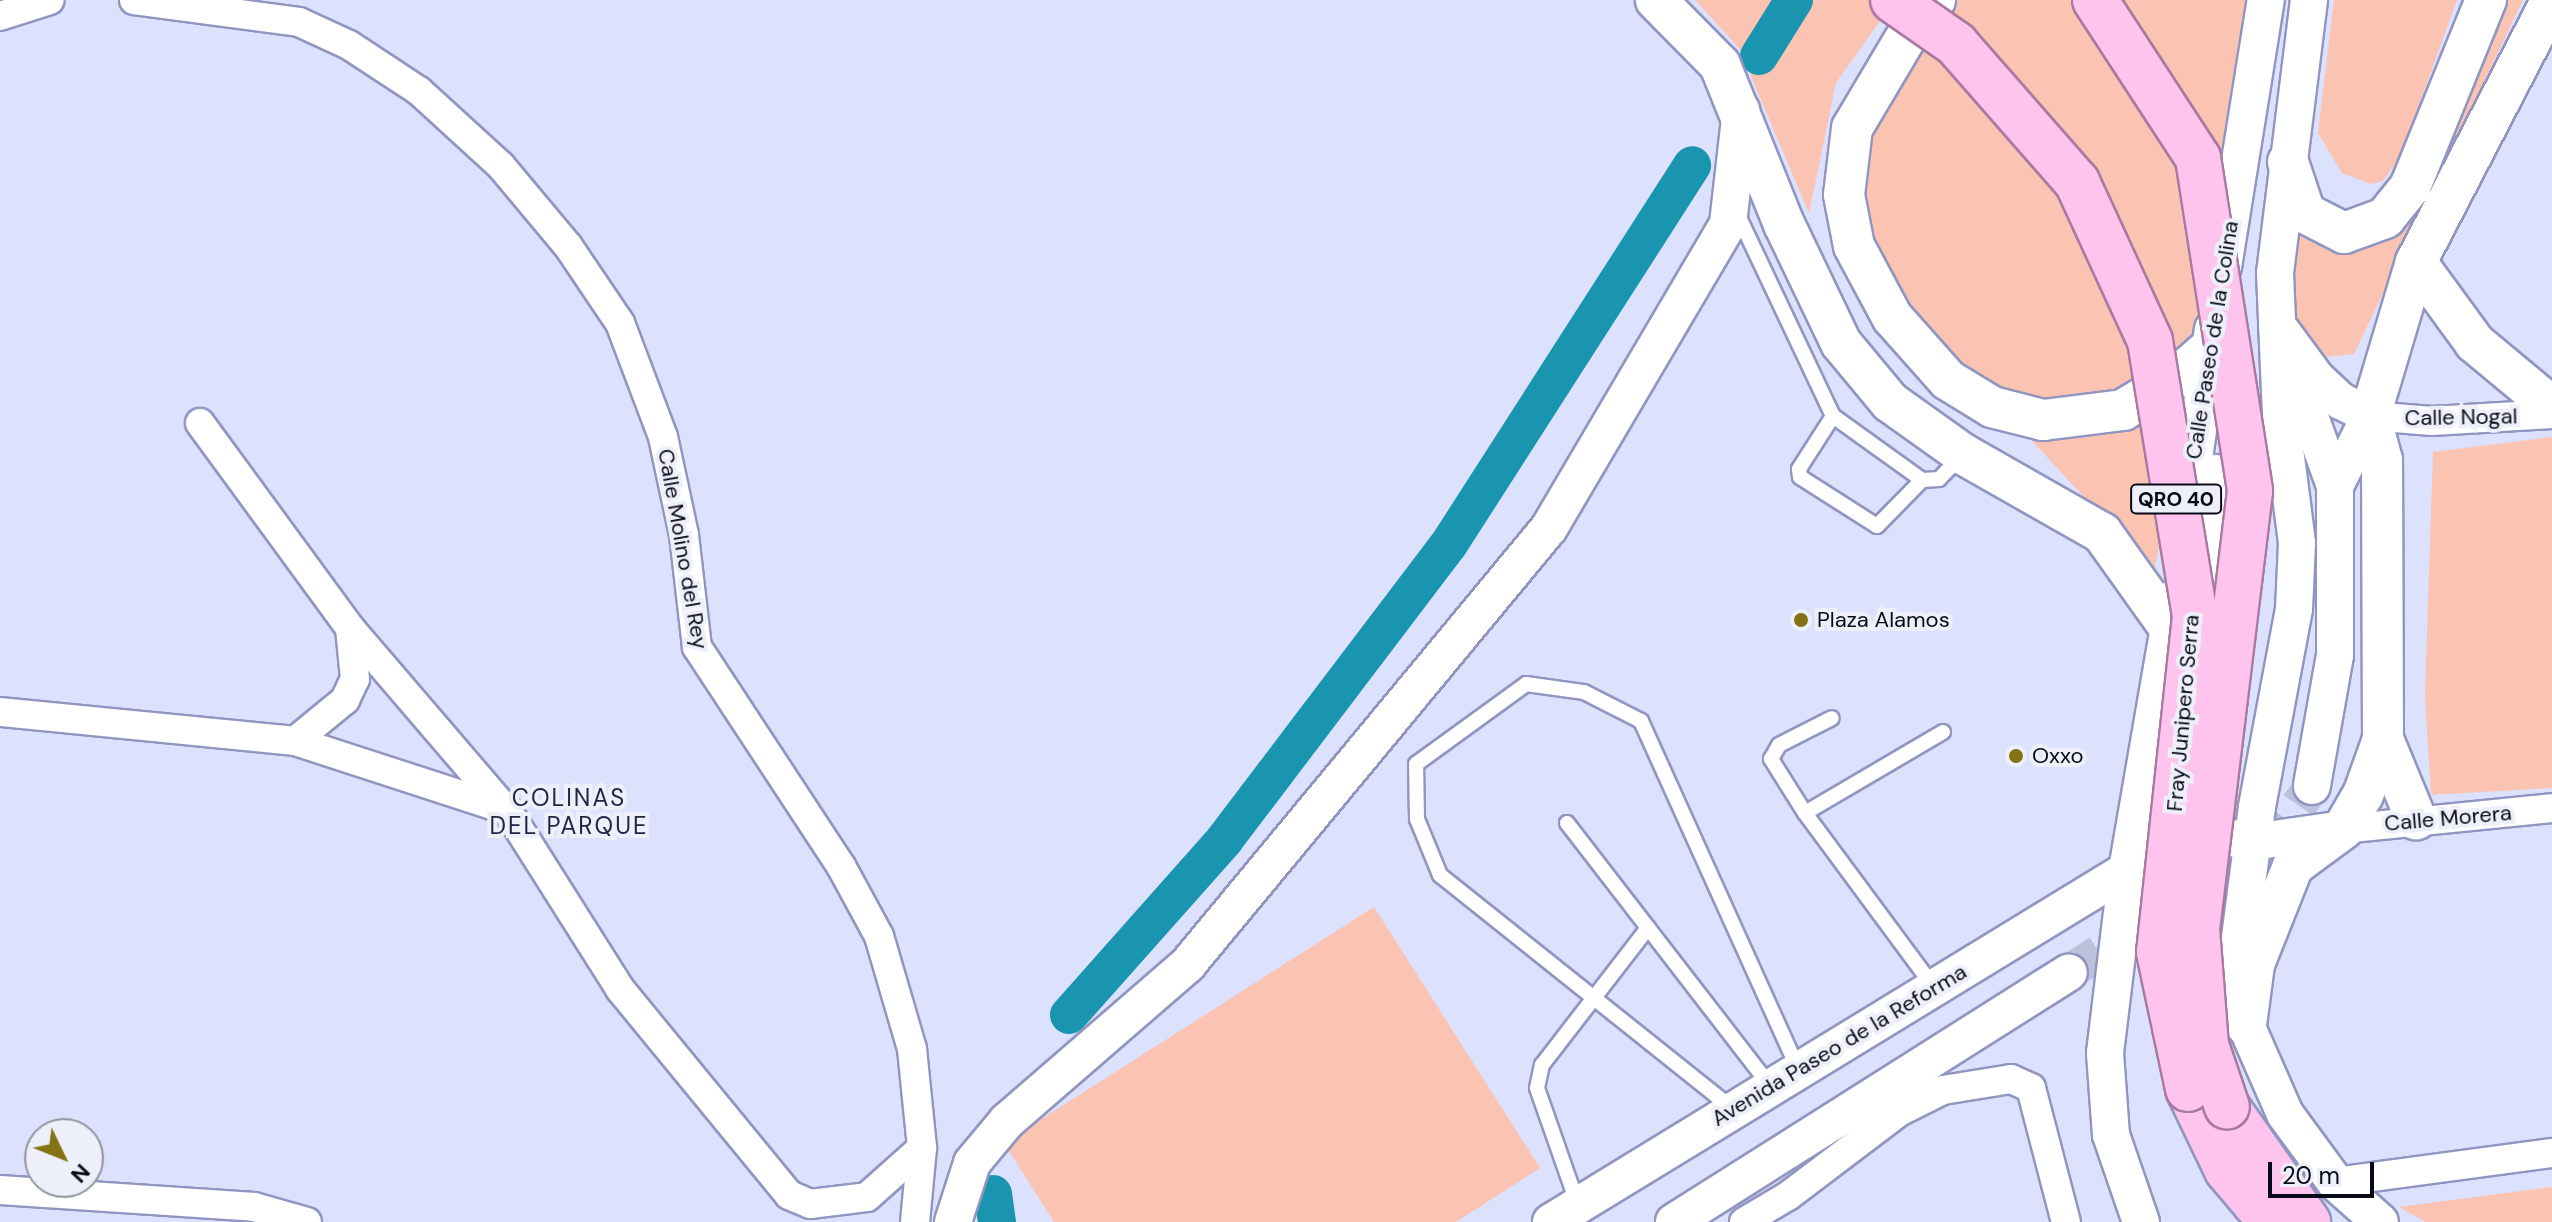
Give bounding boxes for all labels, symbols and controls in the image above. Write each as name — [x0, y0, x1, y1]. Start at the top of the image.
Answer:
street label: Calle Paseo de la Colina — [2180, 219, 2244, 461]
street label: Calle Nogal — [2404, 403, 2518, 431]
street label: Calle Molino del Rey — [652, 447, 714, 651]
road number: QRO 40 — [2130, 483, 2222, 515]
place label: Plaza Alamos — [1817, 607, 1950, 633]
marker: Plaza Alamos — [1792, 611, 1810, 629]
street label: Fray Junipero Serra — [2161, 613, 2205, 813]
place label: Oxxo — [2032, 743, 2083, 769]
marker: Oxxo — [2007, 747, 2025, 765]
district label: COLINAS DEL PARQUE — [490, 784, 648, 840]
street label: Calle Morera — [2383, 799, 2513, 837]
street label: Avenida Paseo de la Reforma — [1707, 958, 1971, 1132]
north arrow — [24, 1118, 104, 1198]
scale bar — [2272, 1146, 2378, 1196]
text: N — [64, 1158, 97, 1189]
text: 20 m — [2282, 1160, 2340, 1191]

